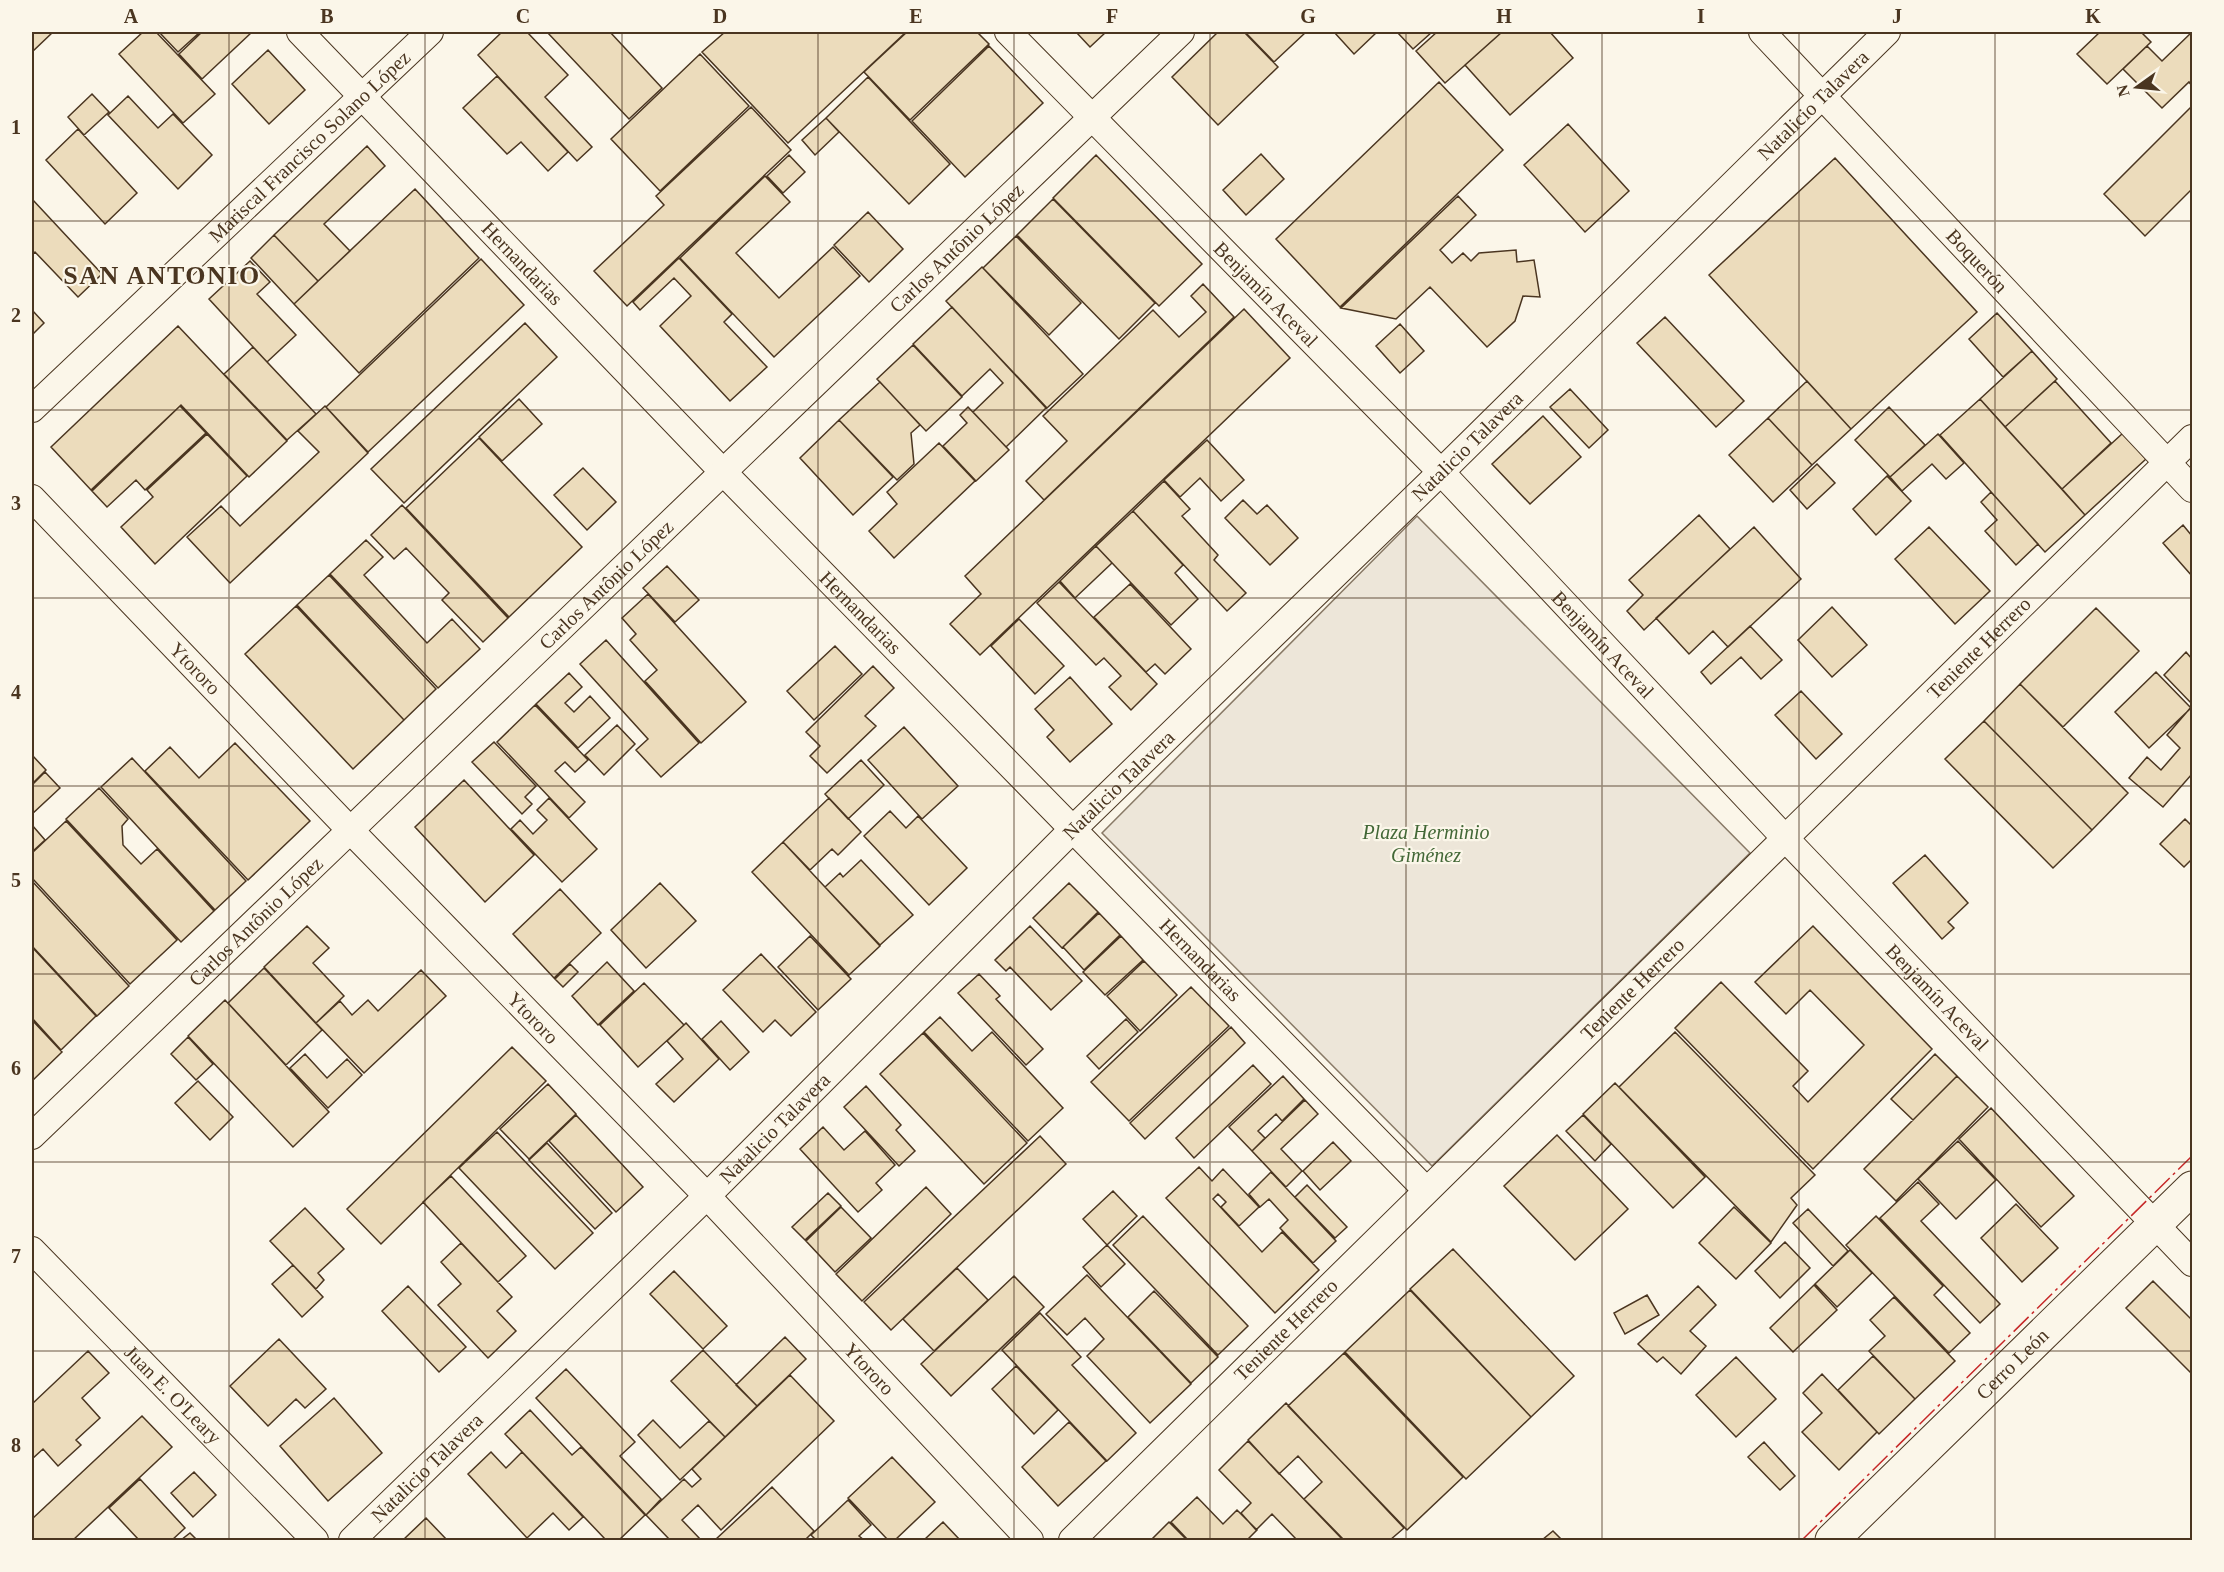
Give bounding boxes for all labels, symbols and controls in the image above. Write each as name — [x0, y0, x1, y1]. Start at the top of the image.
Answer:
text: A — [124, 5, 139, 27]
text: B — [320, 5, 334, 27]
text: C — [516, 5, 530, 27]
text: D — [713, 5, 727, 27]
text: E — [909, 5, 923, 27]
text: F — [1106, 5, 1118, 27]
text: G — [1300, 5, 1316, 27]
text: H — [1496, 5, 1512, 27]
text: I — [1697, 5, 1705, 27]
text: J — [1892, 5, 1902, 27]
text: K — [2085, 5, 2101, 27]
street label: Mariscal Francisco Solano López — [204, 46, 414, 247]
street label: Natalicio Talavera — [1753, 46, 1873, 164]
north arrow — [2107, 57, 2167, 117]
text: N — [2113, 83, 2133, 99]
text: 1 — [11, 116, 21, 138]
street label: Carlos Antônio López — [885, 179, 1028, 317]
street label: Hernandarias — [478, 217, 568, 310]
street label: Boquerón — [1942, 224, 2012, 297]
street label: Benjamín Aceval — [1210, 237, 1323, 352]
district label: SAN ANTONIO — [63, 261, 261, 290]
text: 2 — [11, 304, 21, 326]
street label: Natalicio Talavera — [1407, 387, 1527, 505]
text: 3 — [11, 492, 21, 514]
street label: Carlos Antônio López — [535, 515, 677, 654]
street label: Hernandarias — [815, 567, 906, 658]
street label: Benjamín Aceval — [1548, 587, 1659, 703]
street label: Teniente Herrero — [1923, 592, 2035, 703]
street label: Ytororo — [165, 638, 225, 699]
text: 4 — [11, 681, 21, 703]
street label: Natalicio Talavera — [1058, 726, 1179, 844]
park label: Plaza Herminio Giménez — [1361, 821, 1490, 866]
street label: Carlos Antônio López — [184, 852, 327, 990]
text: 5 — [11, 869, 21, 891]
street label: Hernandarias — [1155, 914, 1246, 1006]
street label: Teniente Herrero — [1576, 933, 1688, 1044]
street label: Benjamín Aceval — [1882, 940, 1994, 1055]
street label: Ytororo — [503, 987, 563, 1048]
text: 6 — [11, 1057, 21, 1079]
street label: Natalicio Talavera — [715, 1068, 834, 1188]
text: 7 — [11, 1245, 21, 1267]
street label: Teniente Herrero — [1230, 1274, 1342, 1385]
street label: Cerro León — [1972, 1324, 2053, 1404]
street label: Ytororo — [840, 1338, 899, 1399]
street label: Juan E. O'Leary — [120, 1341, 226, 1449]
street label: Natalicio Talavera — [366, 1409, 487, 1527]
text: 8 — [11, 1434, 21, 1456]

